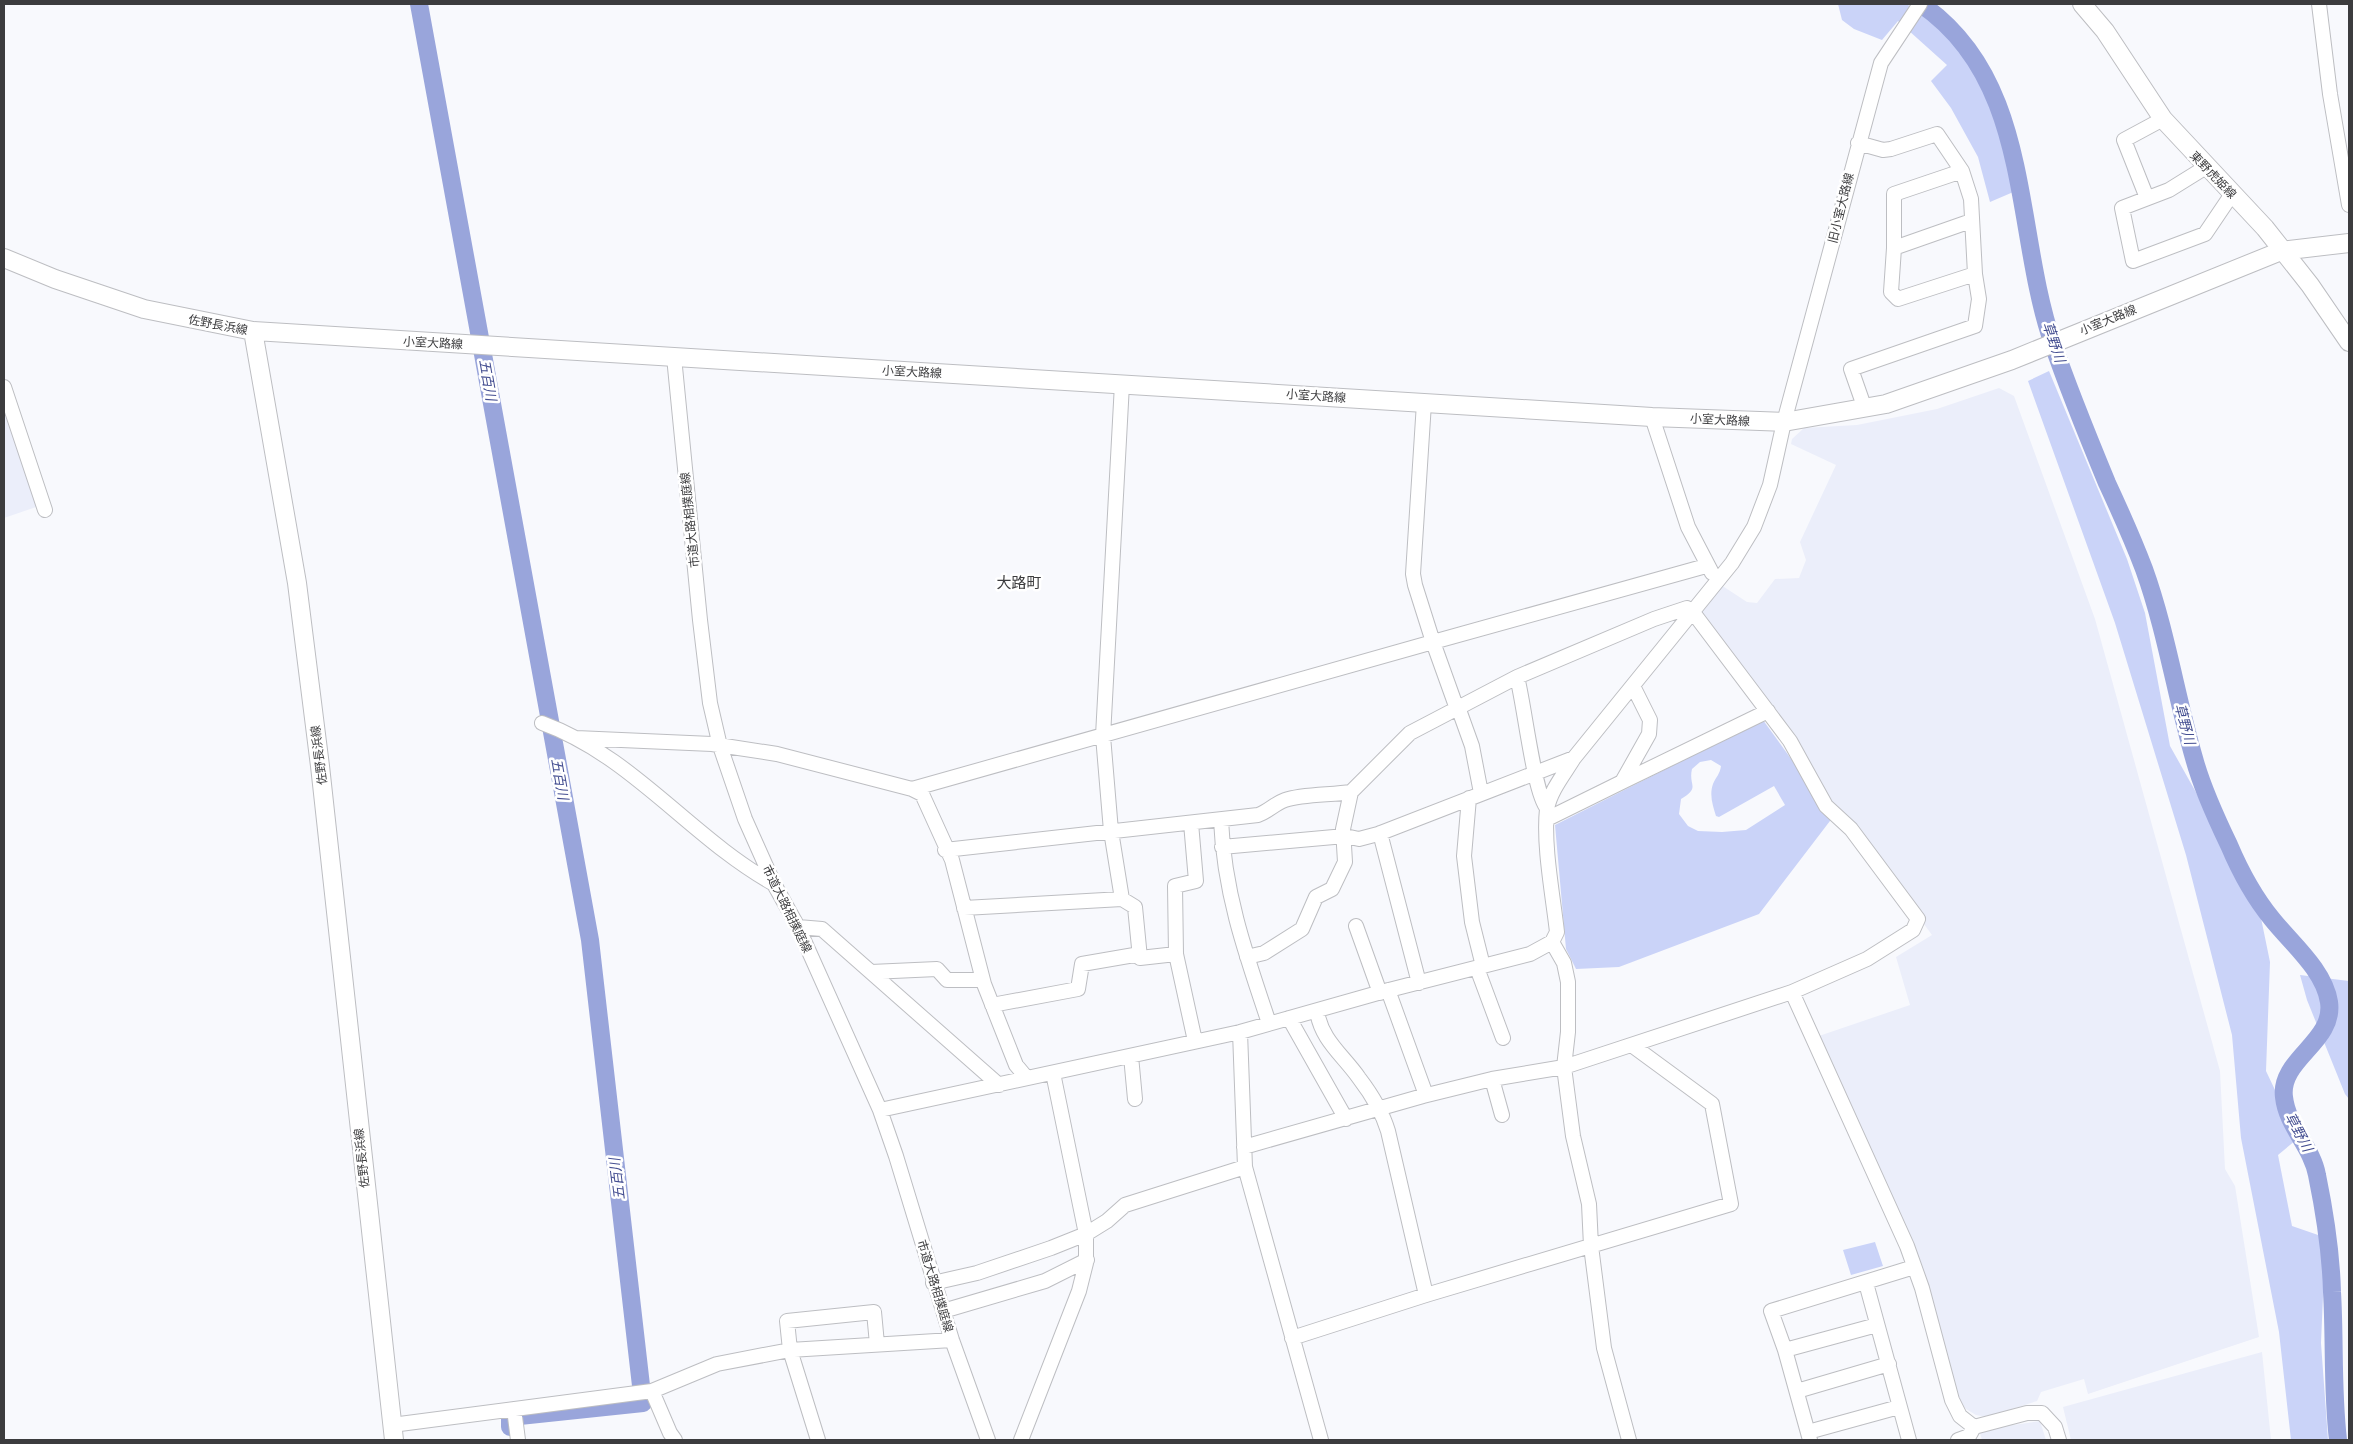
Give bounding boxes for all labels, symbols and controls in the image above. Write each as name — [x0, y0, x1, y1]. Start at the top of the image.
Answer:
street label: 東野虎姫線 — [2187, 149, 2239, 201]
street label: 旧小室大路線 — [1825, 171, 1857, 245]
street label: 小室大路線 — [2078, 302, 2138, 338]
street label: 佐野長浜線 — [187, 312, 249, 338]
water label: 草野川 — [2040, 320, 2069, 366]
street label: 小室大路線 — [403, 334, 463, 352]
water label: 五百川 — [476, 358, 500, 404]
street label: 小室大路線 — [882, 363, 942, 381]
street label: 小室大路線 — [1286, 387, 1346, 405]
street label: 小室大路線 — [1690, 411, 1750, 429]
street label: 市道大路相撲庭線 — [678, 472, 702, 568]
district label: 大路町 — [996, 574, 1042, 592]
water label: 草野川 — [2172, 702, 2199, 748]
street label: 佐野長浜線 — [308, 724, 330, 786]
water label: 五百川 — [548, 757, 572, 803]
street label: 市道大路相撲庭線 — [760, 863, 814, 955]
water label: 草野川 — [2282, 1110, 2317, 1156]
street label: 佐野長浜線 — [352, 1127, 372, 1189]
water label: 五百川 — [606, 1155, 627, 1201]
street label: 市道大路相撲庭線 — [914, 1238, 956, 1334]

